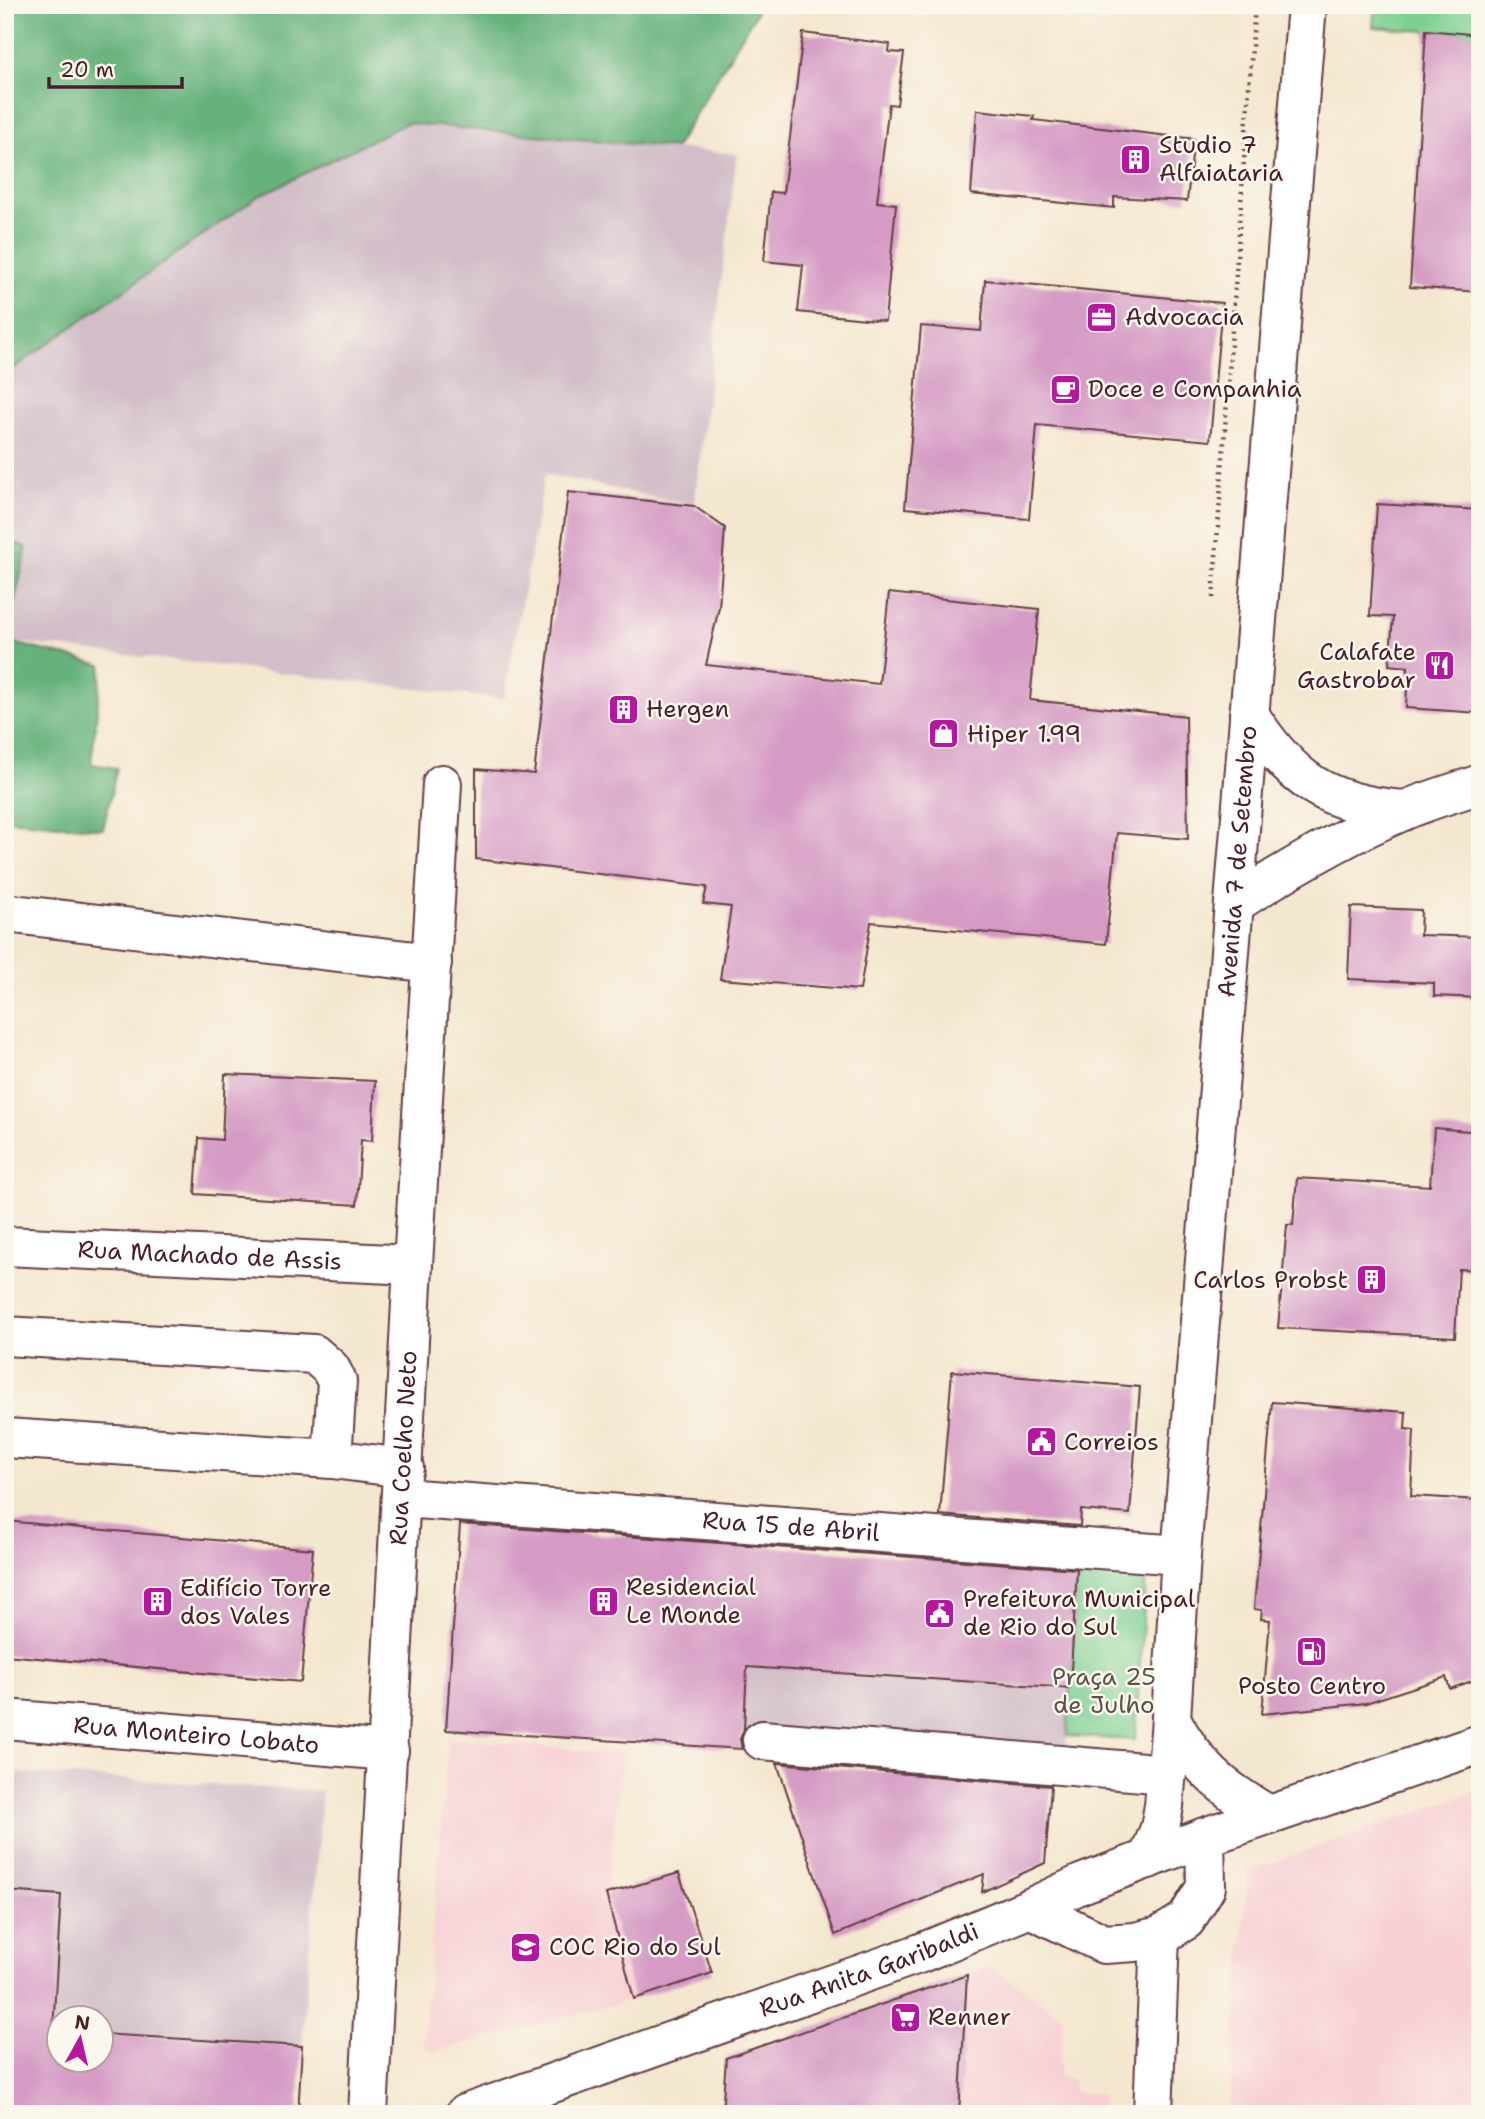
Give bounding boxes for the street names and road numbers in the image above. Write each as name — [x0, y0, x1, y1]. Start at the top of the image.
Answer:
street label: Avenida 7 de Setembro — [1210, 724, 1264, 999]
street label: Rua Machado de Assis — [77, 1233, 343, 1278]
street label: Rua Coelho Neto — [382, 1350, 424, 1546]
street label: Rua 15 de Abril — [701, 1504, 882, 1549]
street label: Rua Monteiro Lobato — [72, 1709, 321, 1761]
street label: Rua Anita Garibaldi — [755, 1915, 984, 2025]

